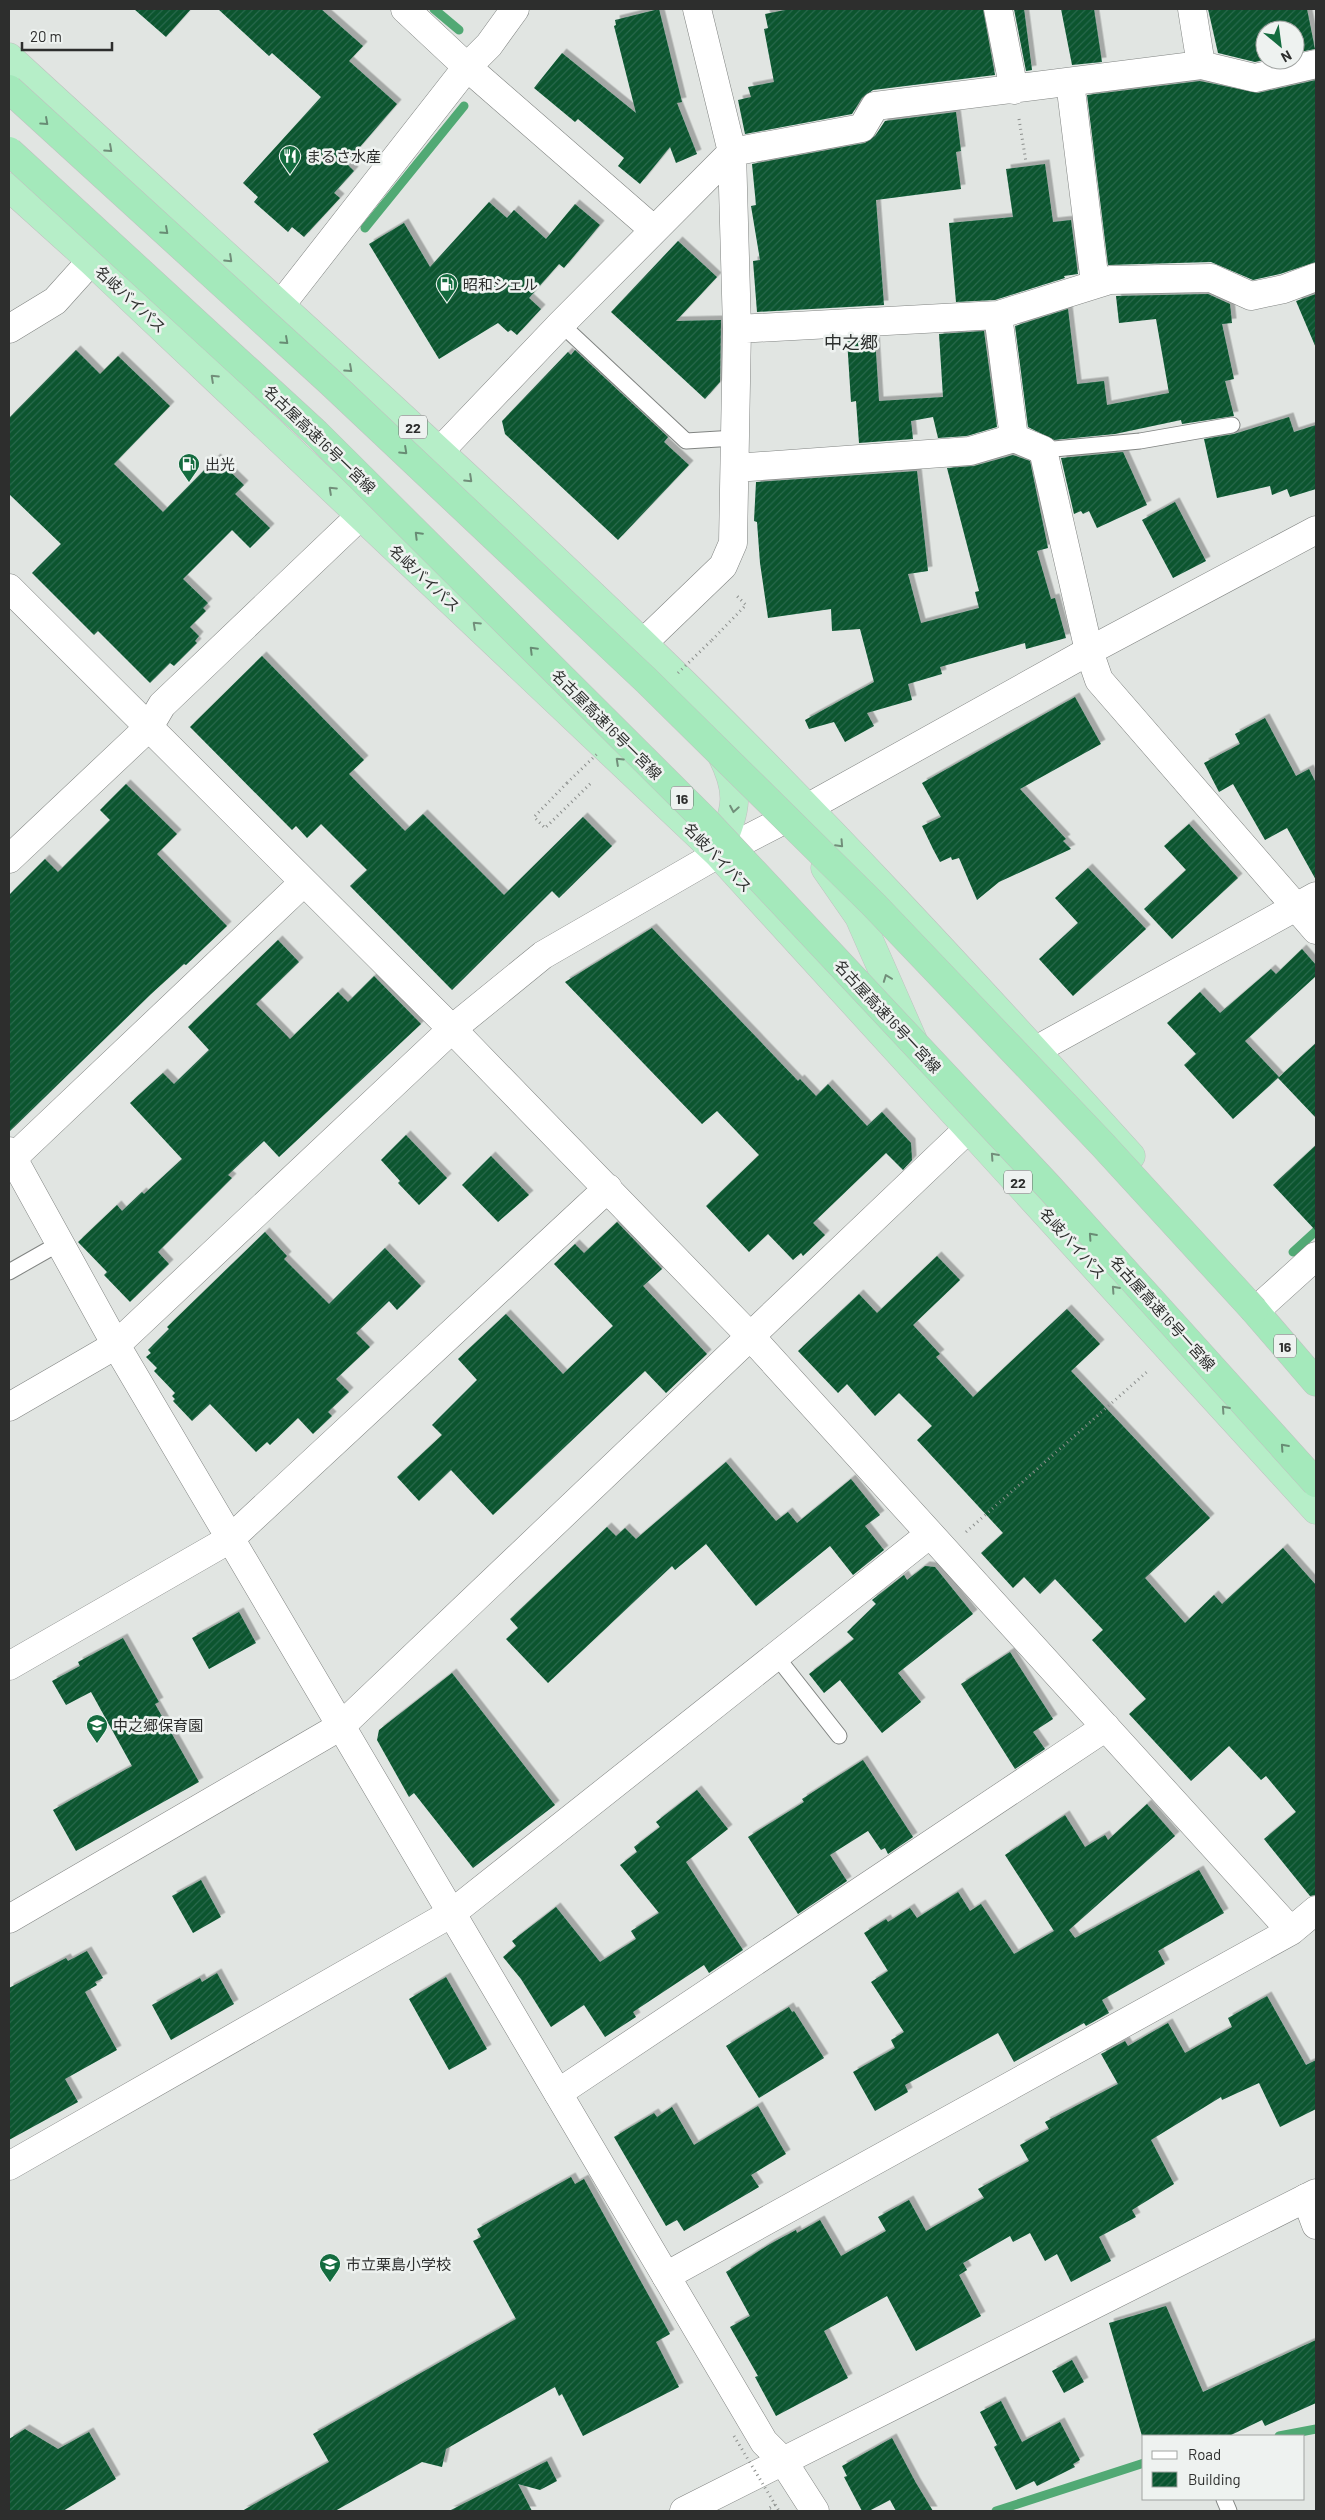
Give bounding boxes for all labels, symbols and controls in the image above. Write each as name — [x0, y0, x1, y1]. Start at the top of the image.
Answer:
scale bar — [22, 20, 112, 52]
north arrow — [1255, 20, 1305, 70]
text: 20 m — [30, 27, 62, 45]
text: N — [1278, 47, 1295, 66]
one-way arrow — [39, 116, 48, 125]
one-way arrow — [104, 143, 113, 152]
restaurant icon: まるさ水産 — [278, 144, 302, 175]
place label: まるさ水産 — [306, 147, 381, 165]
one-way arrow — [159, 225, 168, 234]
one-way arrow — [224, 253, 233, 262]
street label: 名岐バイパス — [92, 262, 170, 336]
fuel station icon: 昭和シェル — [435, 272, 459, 303]
place label: 昭和シェル — [463, 275, 538, 293]
district label: 中之郷 — [824, 331, 878, 353]
one-way arrow — [279, 335, 288, 344]
one-way arrow — [343, 363, 352, 372]
one-way arrow — [211, 375, 220, 384]
street label: 名古屋高速16号一宮線 — [261, 381, 379, 497]
road number: 22 — [399, 416, 427, 438]
one-way arrow — [398, 445, 407, 454]
fuel station icon: 出光 — [177, 452, 201, 483]
place label: 出光 — [205, 455, 235, 473]
one-way arrow — [463, 473, 472, 482]
one-way arrow — [329, 487, 338, 496]
one-way arrow — [415, 532, 424, 541]
street label: 名岐バイパス — [386, 541, 464, 615]
one-way arrow — [472, 622, 481, 631]
one-way arrow — [530, 647, 539, 656]
street label: 名古屋高速16号一宮線 — [548, 665, 666, 783]
one-way arrow — [616, 758, 625, 767]
road number: 16 — [671, 786, 693, 810]
one-way arrow — [729, 805, 739, 814]
street label: 名岐バイパス — [680, 818, 756, 896]
one-way arrow — [834, 838, 843, 847]
street label: 名古屋高速16号一宮線 — [831, 956, 945, 1076]
one-way arrow — [883, 975, 893, 983]
one-way arrow — [991, 1153, 1000, 1162]
road number: 22 — [1004, 1170, 1032, 1194]
street label: 名岐バイパス — [1036, 1204, 1110, 1282]
one-way arrow — [1089, 1232, 1098, 1241]
street label: 名古屋高速16号一宮線 — [1107, 1252, 1219, 1374]
one-way arrow — [1112, 1286, 1121, 1295]
road number: 16 — [1274, 1334, 1296, 1358]
one-way arrow — [1222, 1406, 1231, 1415]
one-way arrow — [1280, 1444, 1289, 1453]
school or university icon: 中之郷保育園 — [85, 1713, 109, 1744]
place label: 中之郷保育園 — [113, 1716, 203, 1734]
school or university icon: 市立栗島小学校 — [318, 2252, 342, 2283]
place label: 市立栗島小学校 — [346, 2255, 451, 2273]
legend — [1142, 2435, 1305, 2500]
text: Road — [1188, 2445, 1221, 2463]
text: Building — [1188, 2470, 1241, 2488]

